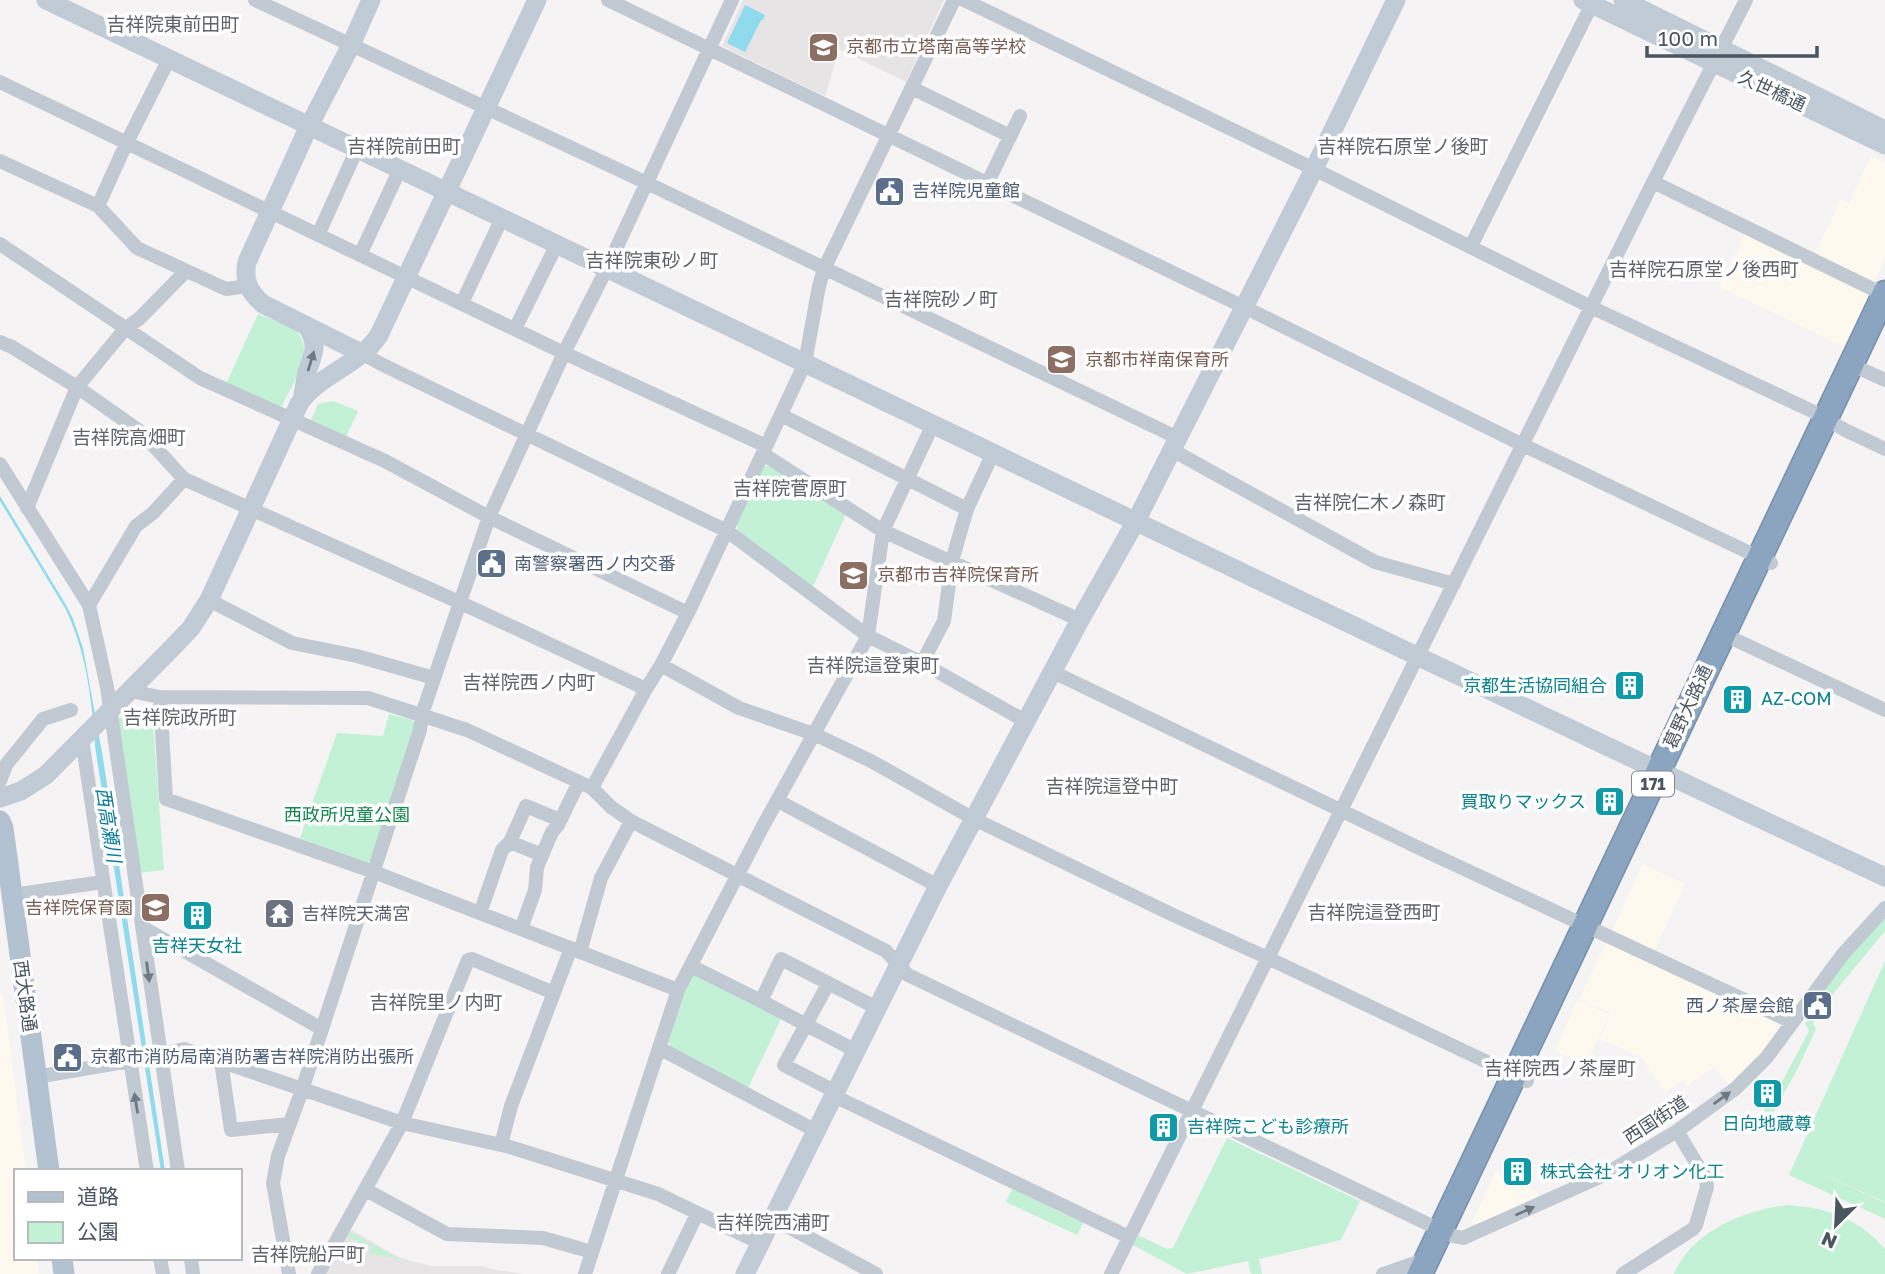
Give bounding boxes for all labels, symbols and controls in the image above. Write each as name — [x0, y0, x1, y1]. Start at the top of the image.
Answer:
district label: 吉祥院東前田町 — [106, 12, 240, 35]
scale bar — [1647, 14, 1817, 58]
text: 100 m — [1658, 25, 1718, 51]
school or university icon: 京都市立塔南高等学校 — [806, 30, 840, 64]
place label: 京都市立塔南高等学校 — [846, 35, 1026, 57]
street label: 久世橋通 — [1735, 65, 1810, 115]
district label: 吉祥院前田町 — [347, 134, 461, 157]
district label: 吉祥院石原堂ノ後町 — [1317, 134, 1489, 157]
public building icon: 吉祥院児童館 — [872, 174, 906, 208]
place label: 吉祥院児童館 — [912, 179, 1020, 201]
district label: 吉祥院東砂ノ町 — [585, 248, 719, 271]
district label: 吉祥院石原堂ノ後西町 — [1609, 257, 1799, 280]
district label: 吉祥院砂ノ町 — [884, 287, 998, 310]
school or university icon: 京都市祥南保育所 — [1045, 343, 1079, 377]
place label: 京都市祥南保育所 — [1085, 348, 1229, 370]
one-way arrow — [306, 351, 316, 372]
district label: 吉祥院高畑町 — [72, 425, 186, 448]
district label: 吉祥院菅原町 — [733, 476, 847, 499]
district label: 吉祥院仁木ノ森町 — [1294, 490, 1446, 513]
public building icon: 南警察署西ノ内交番 — [474, 547, 508, 581]
place label: 南警察署西ノ内交番 — [514, 552, 676, 574]
school or university icon: 京都市吉祥院保育所 — [837, 558, 871, 592]
place label: 京都市吉祥院保育所 — [877, 563, 1039, 585]
district label: 吉祥院這登東町 — [806, 653, 940, 676]
street label: 葛野大路通 — [1658, 661, 1716, 752]
building icon: 京都生活協同組合 — [1613, 669, 1647, 703]
district label: 吉祥院西ノ内町 — [462, 670, 596, 693]
place label: 京都生活協同組合 — [1463, 674, 1607, 696]
building icon: AZ-COM — [1721, 682, 1755, 716]
place label: AZ-COM — [1761, 687, 1832, 709]
district label: 吉祥院政所町 — [123, 705, 237, 728]
road number: 171 — [1632, 772, 1674, 796]
district label: 吉祥院這登中町 — [1045, 774, 1179, 797]
building icon: 買取りマックス — [1592, 785, 1626, 819]
water label: 西高瀬川 — [92, 786, 127, 866]
place label: 買取りマックス — [1461, 790, 1586, 812]
park label: 西政所児童公園 — [284, 803, 410, 825]
school or university icon: 吉祥院保育園 — [139, 891, 173, 925]
place label: 吉祥院保育園 — [25, 896, 133, 918]
temple icon: 吉祥院天満宮 — [262, 897, 296, 931]
building icon: 吉祥天女社 — [180, 899, 214, 933]
district label: 吉祥院這登西町 — [1307, 900, 1441, 923]
place label: 吉祥院天満宮 — [302, 902, 410, 924]
place label: 吉祥天女社 — [152, 934, 242, 956]
street label: 西大路通 — [10, 959, 42, 1033]
one-way arrow — [143, 961, 154, 983]
public building icon: 西ノ茶屋会館 — [1800, 989, 1834, 1023]
district label: 吉祥院里ノ内町 — [369, 990, 503, 1013]
place label: 西ノ茶屋会館 — [1686, 994, 1794, 1016]
public building icon: 京都市消防局南消防署吉祥院消防出張所 — [50, 1040, 84, 1074]
place label: 京都市消防局南消防署吉祥院消防出張所 — [90, 1045, 414, 1067]
district label: 吉祥院西ノ茶屋町 — [1484, 1056, 1636, 1079]
building icon: 日向地蔵尊 — [1750, 1077, 1784, 1111]
street label: 西国街道 — [1619, 1090, 1692, 1148]
one-way arrow — [1713, 1091, 1731, 1105]
one-way arrow — [130, 1092, 141, 1114]
building icon: 吉祥院こども診療所 — [1147, 1110, 1181, 1144]
place label: 日向地蔵尊 — [1722, 1112, 1812, 1134]
place label: 吉祥院こども診療所 — [1187, 1115, 1349, 1137]
building icon: 株式会社 オリオン化工 — [1500, 1155, 1534, 1189]
place label: 株式会社 オリオン化工 — [1540, 1160, 1725, 1182]
legend — [14, 1169, 242, 1260]
text: 道路 — [77, 1183, 119, 1209]
north arrow — [1801, 1190, 1871, 1260]
one-way arrow — [1515, 1205, 1536, 1216]
district label: 吉祥院西浦町 — [716, 1210, 830, 1233]
text: 公園 — [77, 1218, 119, 1244]
text: N — [1818, 1228, 1840, 1254]
district label: 吉祥院船戸町 — [251, 1242, 365, 1265]

